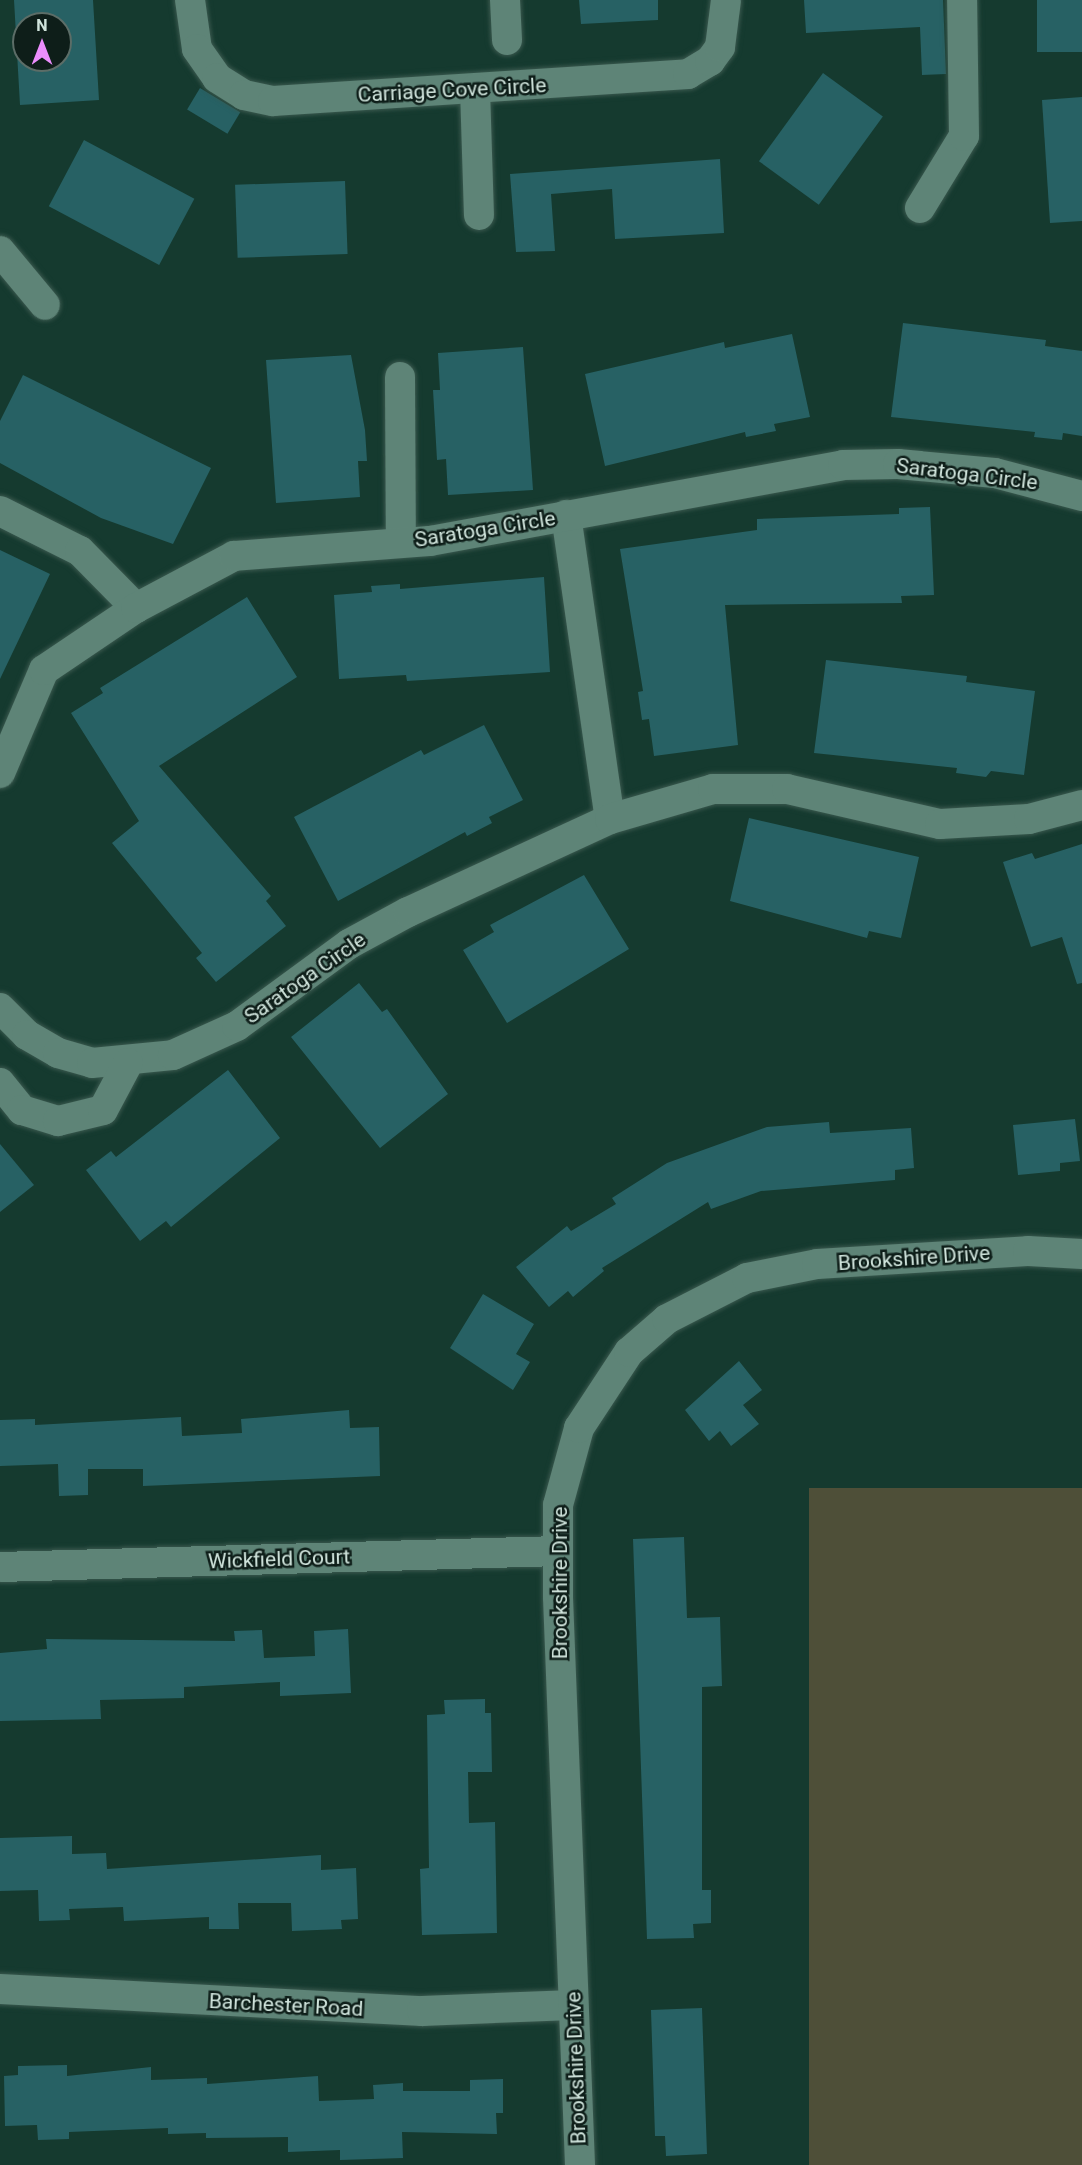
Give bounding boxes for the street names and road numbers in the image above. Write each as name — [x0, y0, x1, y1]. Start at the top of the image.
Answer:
street label: Carriage Cove Circle — [357, 72, 547, 108]
street label: Saratoga Circle — [895, 453, 1039, 495]
street label: Saratoga Circle — [413, 505, 557, 553]
street label: Saratoga Circle — [240, 927, 370, 1029]
street label: Brookshire Drive — [837, 1240, 991, 1276]
street label: Brookshire Drive — [547, 1507, 573, 1659]
street label: Wickfield Court — [208, 1544, 350, 1574]
street label: Barchester Road — [208, 1988, 364, 2022]
street label: Brookshire Drive — [561, 1991, 591, 2145]

